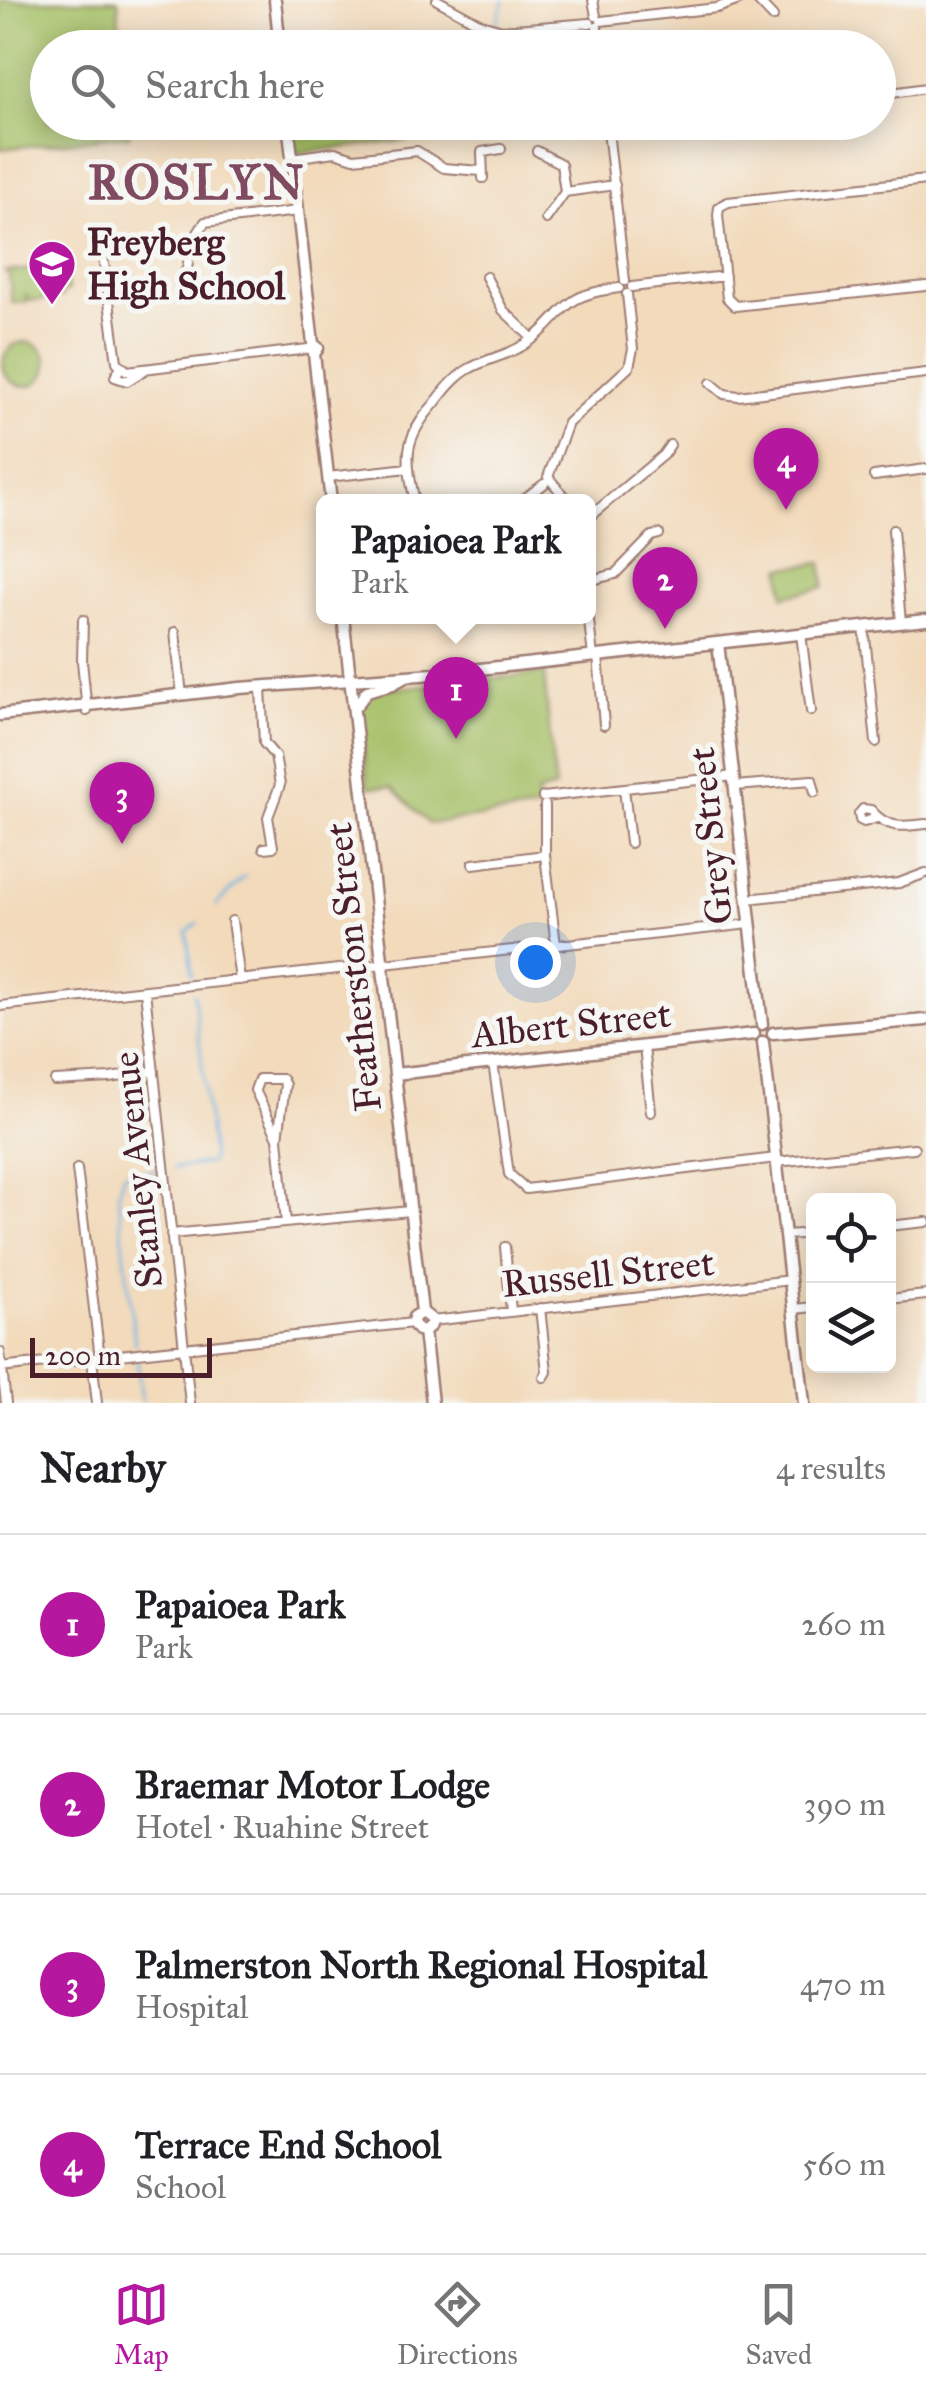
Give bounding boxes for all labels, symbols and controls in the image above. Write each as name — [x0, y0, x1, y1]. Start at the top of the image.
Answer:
search box — [30, 30, 896, 140]
icon: search — [65, 58, 120, 113]
text: Search here — [145, 62, 325, 108]
district label: ROSLYN — [88, 153, 306, 212]
place label: Freyberg High School — [87, 219, 286, 309]
school or university icon: Freyberg High School — [26, 238, 78, 306]
pin: 4 — [754, 428, 818, 510]
popup — [316, 494, 596, 624]
text: Papaioea Park — [351, 517, 561, 563]
pin: 2 — [632, 546, 698, 629]
text: Park — [351, 563, 409, 602]
pin: 1 — [424, 656, 488, 739]
street label: Grey Street — [678, 745, 742, 927]
pin: 3 — [90, 762, 154, 844]
street label: Featherston Street — [315, 820, 391, 1114]
your location — [510, 937, 561, 988]
street label: Albert Street — [467, 991, 673, 1058]
street label: Stanley Avenue — [102, 1049, 172, 1291]
map controls — [806, 1193, 896, 1373]
button: locate — [806, 1193, 896, 1283]
street label: Russell Street — [500, 1239, 716, 1307]
button: layers — [806, 1283, 896, 1373]
scale bar — [30, 1333, 212, 1378]
text: 200 m — [45, 1338, 121, 1373]
text: Nearby — [40, 1442, 165, 1494]
text: 4 results — [776, 1449, 886, 1488]
text: Papaioea Park — [135, 1582, 346, 1628]
text: 1 — [66, 1605, 79, 1644]
text: 260 m — [801, 1605, 886, 1644]
text: Park — [135, 1628, 193, 1667]
text: Braemar Motor Lodge — [135, 1762, 490, 1808]
text: 2 — [65, 1785, 80, 1824]
text: 390 m — [804, 1785, 886, 1824]
text: Hotel · Ruahine Street — [135, 1808, 429, 1847]
text: Palmerston North Regional Hospital — [135, 1942, 707, 1988]
text: 3 — [66, 1965, 79, 2004]
text: 470 m — [800, 1965, 886, 2004]
text: Hospital — [135, 1988, 248, 2027]
text: Terrace End School — [135, 2122, 441, 2168]
text: 4 — [64, 2145, 81, 2184]
text: 560 m — [802, 2145, 886, 2184]
text: School — [135, 2168, 226, 2207]
tab: Map — [114, 2277, 169, 2372]
tab: Directions — [397, 2277, 518, 2372]
tab: Saved — [746, 2277, 812, 2372]

